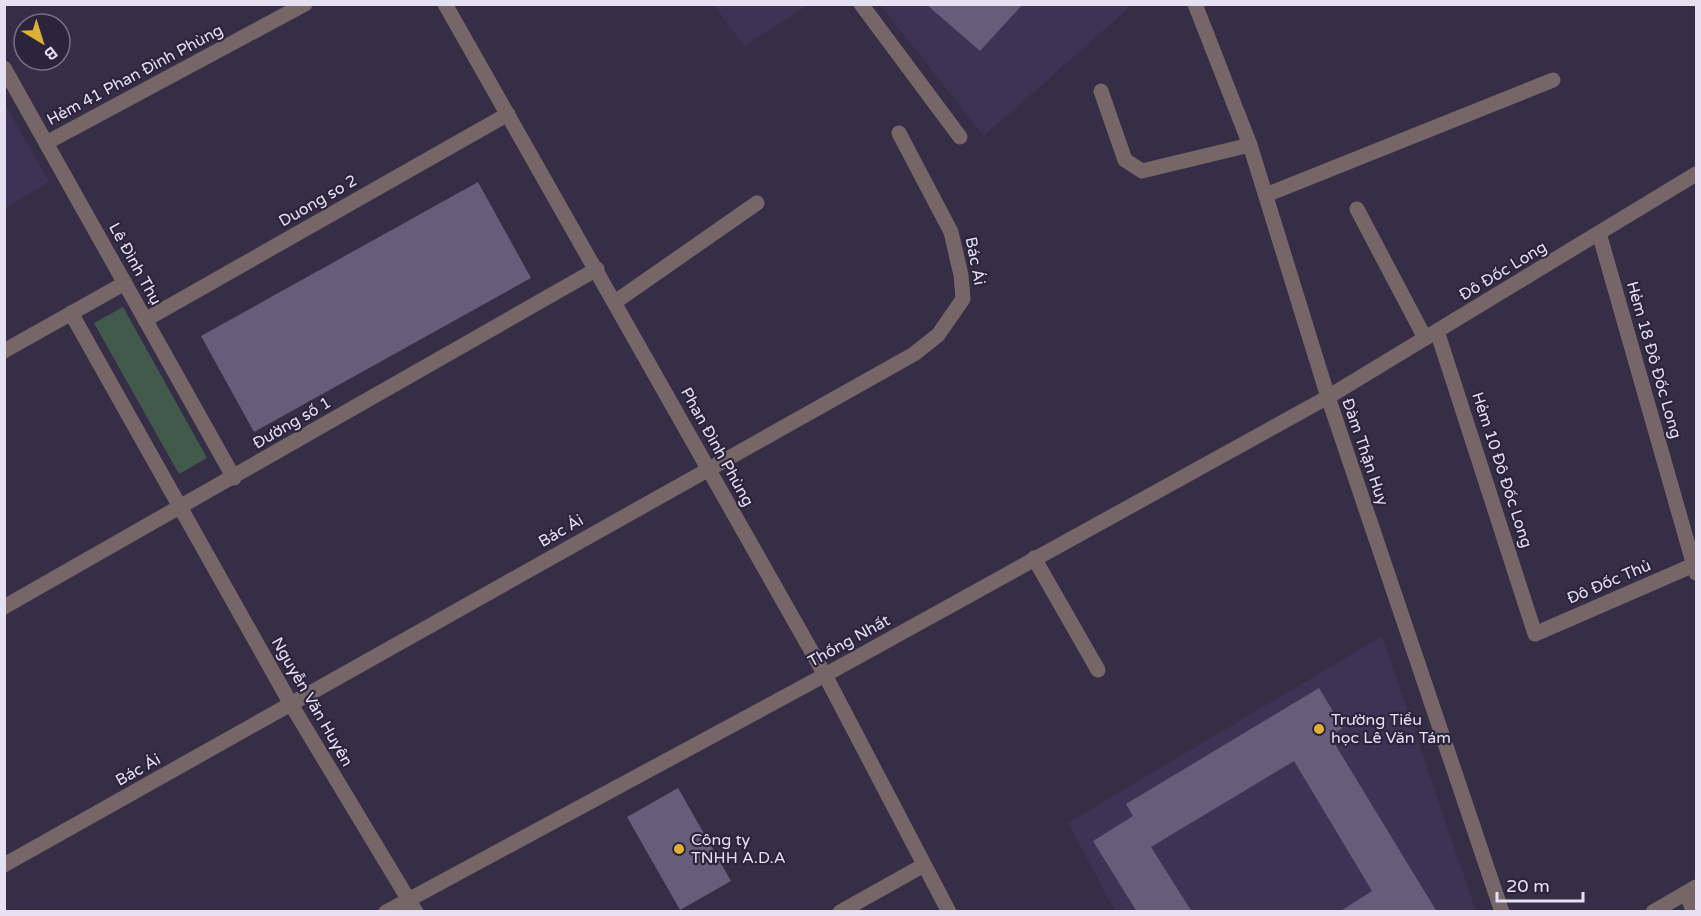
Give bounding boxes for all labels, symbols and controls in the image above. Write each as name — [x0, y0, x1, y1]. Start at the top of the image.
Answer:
north arrow — [12, 12, 72, 72]
street label: Hẻm 41 Phan Đình Phùng — [43, 20, 227, 130]
text: B — [40, 42, 61, 64]
street label: Duong so 2 — [275, 171, 361, 231]
street label: Lê Đình Thụ — [104, 219, 166, 309]
street label: Bác Ái — [961, 235, 989, 287]
street label: Đô Đốc Long — [1456, 237, 1550, 305]
street label: Hẻm 18 Đô Đốc Long — [1622, 279, 1686, 441]
street label: Phan Đình Phùng — [676, 384, 758, 510]
street label: Hẻm 10 Đô Đốc Long — [1467, 390, 1537, 550]
street label: Đường số 1 — [249, 393, 335, 453]
street label: Đàm Thận Huy — [1337, 396, 1393, 509]
street label: Bác Ái — [535, 510, 587, 552]
street label: Đô Đốc Thủ — [1564, 555, 1654, 609]
street label: Thống Nhất — [805, 610, 893, 672]
street label: Nguyễn Văn Huyên — [267, 634, 357, 770]
place label: Trường Tiểu học Lê Văn Tám — [1331, 710, 1451, 748]
marker: Trường Tiểu học Lê Văn Tám — [1312, 722, 1326, 736]
street label: Bác Ái — [112, 749, 164, 791]
place label: Công ty TNHH A.D.A — [691, 830, 786, 868]
marker: Công ty TNHH A.D.A — [672, 842, 686, 856]
scale bar — [1497, 865, 1582, 903]
text: 20 m — [1506, 875, 1550, 897]

